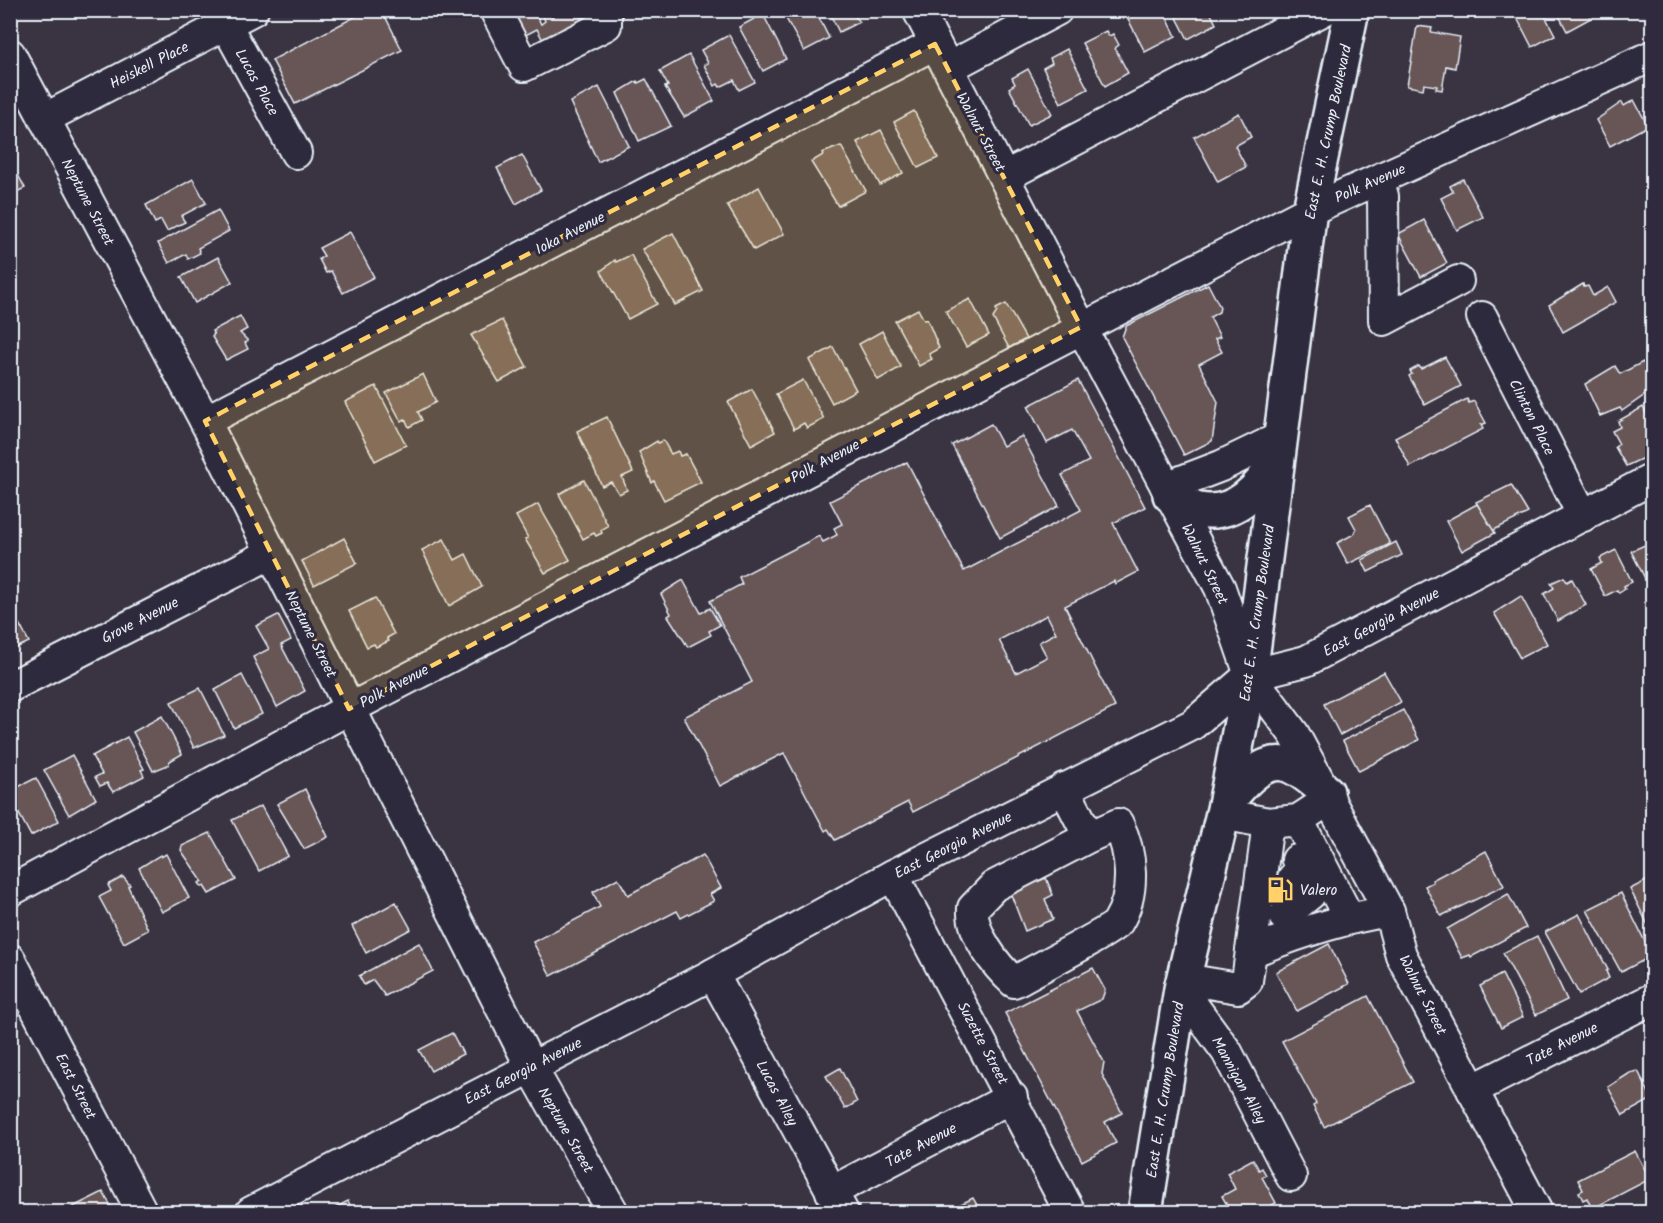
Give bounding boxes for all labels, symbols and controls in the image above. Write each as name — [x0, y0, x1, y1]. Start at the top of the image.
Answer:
street label: Heiskell Place — [106, 36, 194, 96]
street label: East E. H. Crump Boulevard — [1299, 42, 1359, 222]
street label: Lucas Place — [228, 44, 285, 121]
street label: Walnut Street — [949, 88, 1011, 177]
street label: Neptune Street — [54, 154, 120, 251]
street label: Polk Avenue — [1331, 157, 1410, 210]
street label: Ioka Avenue — [531, 206, 610, 262]
street label: Clinton Place — [1502, 375, 1561, 460]
street label: Polk Avenue — [786, 433, 865, 490]
street label: Walnut Street — [1174, 520, 1234, 609]
street label: East E. H. Crump Boulevard — [1234, 523, 1282, 703]
street label: East Georgia Avenue — [1319, 582, 1445, 664]
street label: Neptune Street — [278, 586, 343, 683]
street label: Grove Avenue — [98, 591, 184, 651]
street label: Polk Avenue — [355, 658, 434, 715]
street label: East Georgia Avenue — [890, 806, 1017, 886]
fuel station icon: Valero — [1265, 875, 1295, 905]
place label: Valero — [1300, 879, 1337, 903]
street label: Walnut Street — [1392, 951, 1453, 1040]
street label: Suzette Street — [950, 998, 1014, 1089]
street label: East E. H. Crump Boulevard — [1140, 1000, 1192, 1180]
street label: Tate Avenue — [1522, 1016, 1603, 1073]
street label: East Georgia Avenue — [460, 1032, 587, 1112]
street label: Mannigan Alley — [1204, 1032, 1273, 1130]
street label: East Street — [48, 1049, 102, 1124]
street label: Lucas Alley — [749, 1056, 804, 1132]
street label: Neptune Street — [531, 1083, 600, 1178]
street label: Tate Avenue — [881, 1117, 962, 1175]

